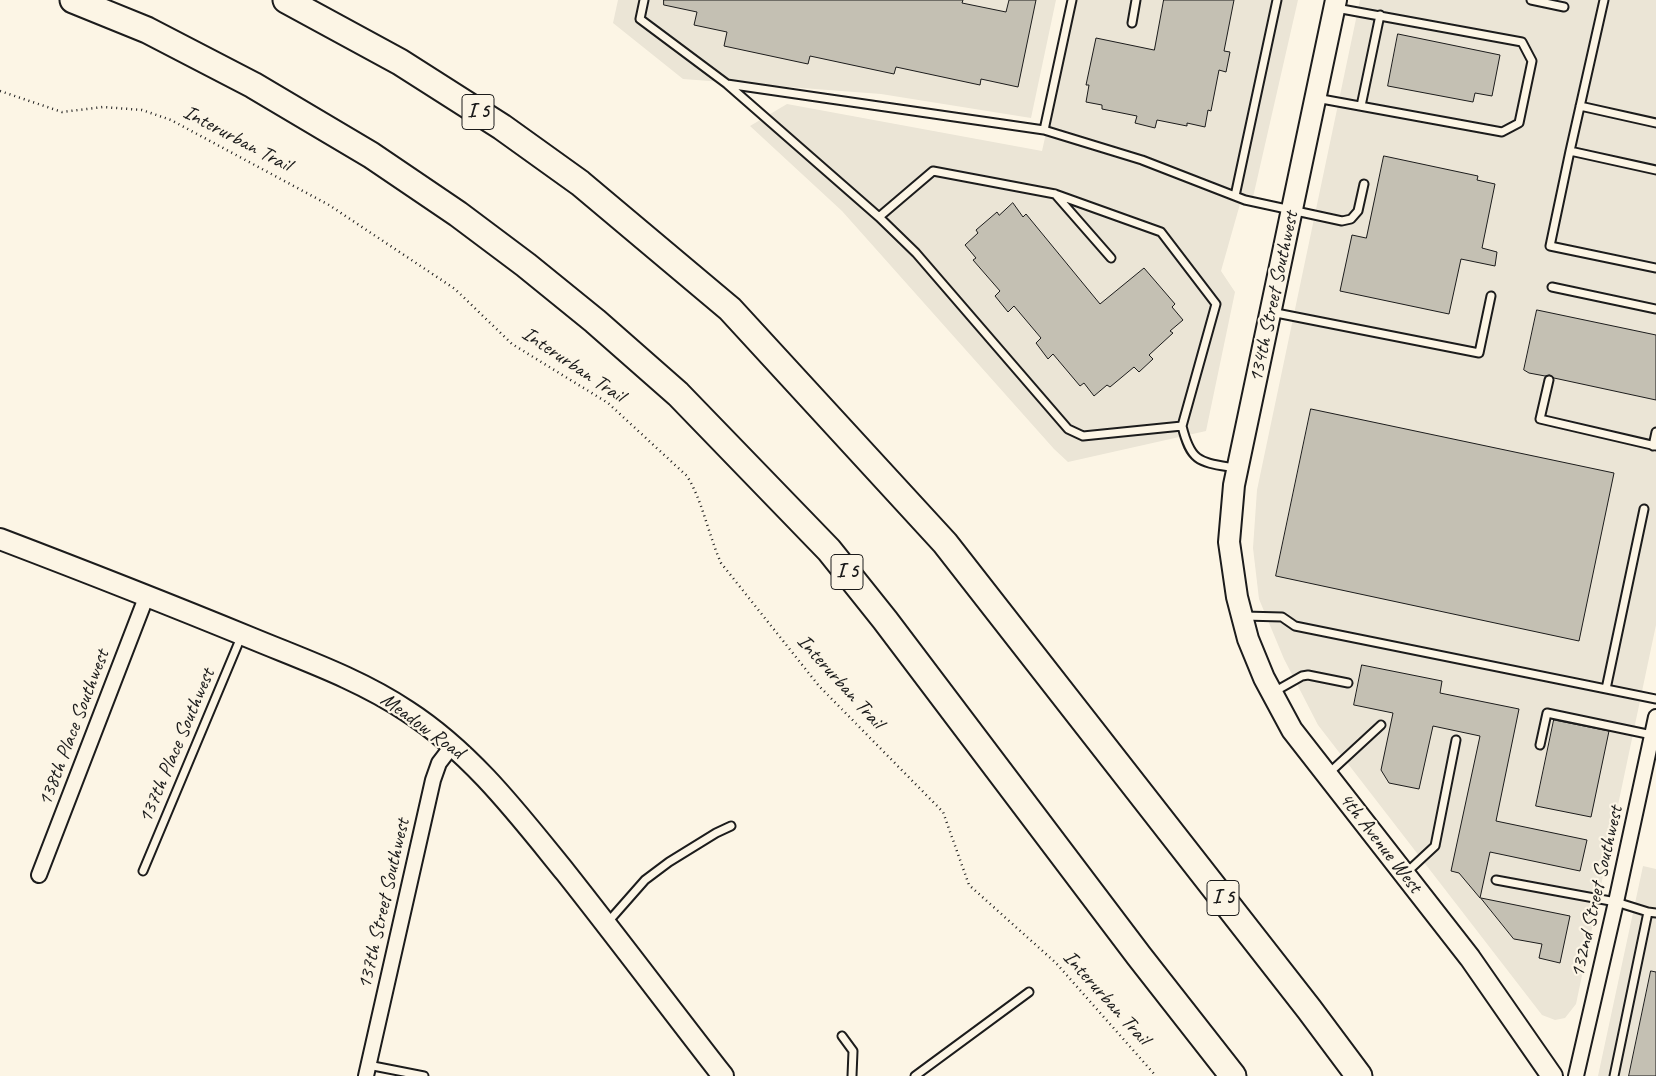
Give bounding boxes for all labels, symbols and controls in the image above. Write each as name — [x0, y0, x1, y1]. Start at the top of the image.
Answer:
road number: I 5 — [462, 94, 494, 130]
street label: Interurban Trail — [179, 100, 295, 178]
street label: 134th Street Southwest — [1244, 209, 1304, 385]
street label: Interurban Trail — [517, 321, 629, 409]
road number: I 5 — [831, 554, 863, 590]
street label: Interurban Trail — [791, 629, 889, 735]
street label: 138th Place Southwest — [33, 646, 115, 810]
street label: 137th Place Southwest — [133, 665, 221, 827]
street label: Meadow Road — [375, 687, 469, 765]
street label: 4th Avenue West — [1333, 788, 1427, 898]
street label: 132nd Street Southwest — [1565, 804, 1629, 980]
street label: 137th Street Southwest — [352, 816, 416, 992]
road number: I 5 — [1207, 880, 1239, 916]
street label: Interurban Trail — [1057, 945, 1155, 1051]

